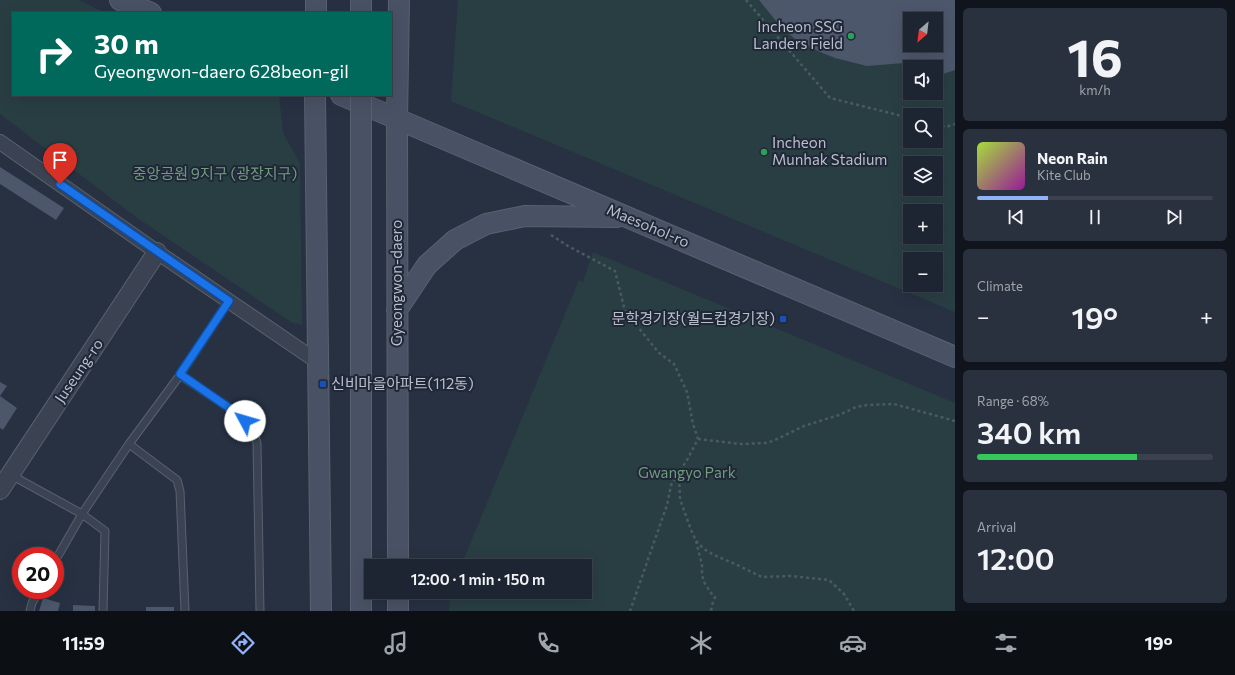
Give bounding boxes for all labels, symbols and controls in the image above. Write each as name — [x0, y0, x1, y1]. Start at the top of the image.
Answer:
north arrow — [903, 12, 943, 52]
map controls — [903, 12, 943, 292]
place label: Incheon SSG Landers Field — [753, 17, 843, 52]
text: 16 — [1067, 24, 1123, 88]
text: 30 m — [94, 26, 159, 60]
icon: right — [28, 28, 80, 80]
marker: Incheon SSG Landers Field — [846, 31, 856, 41]
text: Gyeongwon-daero 628beon-gil — [94, 60, 349, 82]
button: sound — [903, 60, 943, 100]
text: km/h — [1079, 82, 1111, 98]
button: search — [903, 108, 943, 148]
place label: Incheon Munhak Stadium — [772, 133, 887, 168]
pin — [43, 143, 77, 184]
marker: Incheon Munhak Stadium — [759, 147, 769, 157]
icon: arrive — [49, 149, 71, 171]
text: Neon Rain — [1037, 149, 1108, 167]
button: layers — [903, 156, 943, 196]
park label: 중앙공원 9지구 (광장지구) — [133, 164, 297, 182]
text: Kite Club — [1037, 167, 1091, 183]
street label: Maesohol-ro — [604, 200, 693, 251]
button: + — [903, 204, 943, 244]
icon: previous — [1005, 206, 1027, 228]
icon: pause — [1084, 206, 1106, 228]
icon: next — [1163, 206, 1185, 228]
street label: Gyeongwon-daero — [387, 220, 405, 346]
button: − — [903, 252, 943, 292]
text: Climate — [977, 278, 1023, 294]
text: 19° — [1072, 298, 1118, 335]
text: − — [977, 303, 990, 330]
text: + — [1200, 303, 1213, 330]
place label: 문학경기장(월드컵경기장) — [612, 309, 775, 327]
marker: 문학경기장(월드컵경기장) — [778, 314, 788, 324]
street label: Juseung-ro — [50, 335, 106, 406]
place label: 신비마을아파트(112동) — [331, 374, 474, 392]
marker: 신비마을아파트(112동) — [318, 379, 328, 389]
text: Range · 68% — [977, 393, 1049, 409]
position arrow — [224, 400, 266, 442]
text: 340 km — [977, 413, 1081, 450]
park label: Gwangyo Park — [638, 463, 736, 481]
text: Arrival — [977, 519, 1016, 535]
text: 12:00 — [977, 539, 1055, 576]
speed limit sign: 20 — [12, 547, 64, 599]
text: 12:00 · 1 min · 150 m — [411, 570, 545, 588]
icon: directions — [229, 629, 257, 657]
icon: music — [382, 629, 410, 657]
icon: phone — [534, 629, 562, 657]
icon: climate — [687, 629, 715, 657]
icon: car — [839, 629, 867, 657]
icon: filters — [992, 629, 1020, 657]
text: 11:59 — [62, 632, 105, 654]
text: 19° — [1144, 632, 1173, 654]

